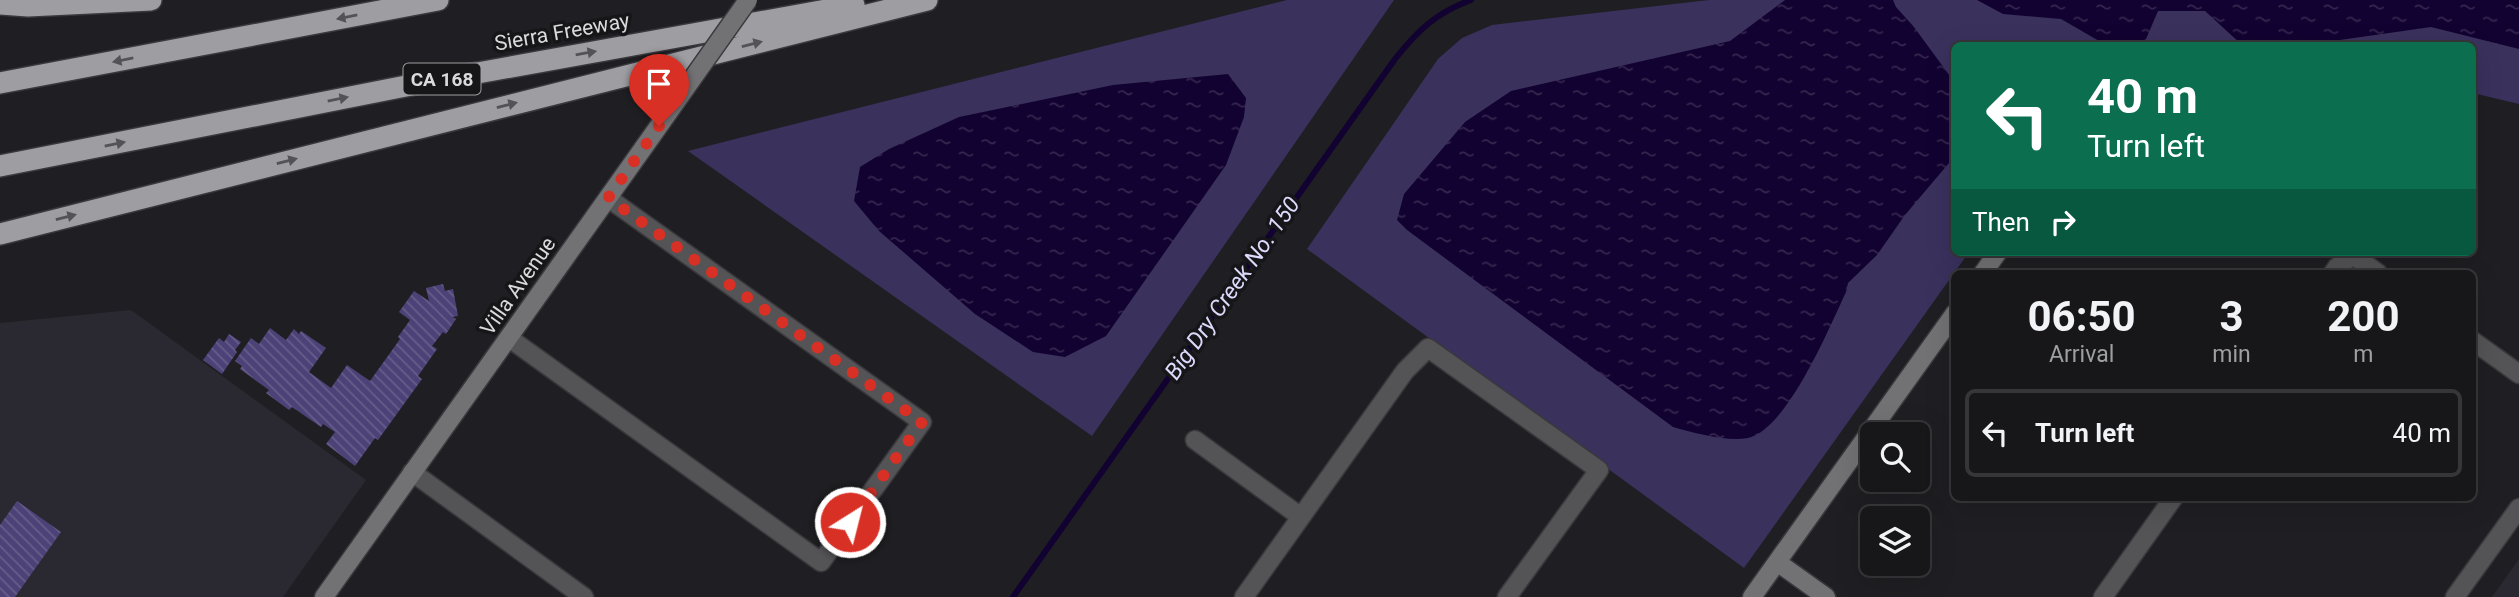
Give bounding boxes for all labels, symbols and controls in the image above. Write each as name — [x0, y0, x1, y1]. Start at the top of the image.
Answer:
street label: Sierra Freeway — [493, 8, 631, 56]
one-way arrow — [336, 12, 358, 23]
one-way arrow — [741, 38, 763, 49]
one-way arrow — [575, 47, 597, 58]
pin — [629, 54, 689, 126]
one-way arrow — [112, 55, 134, 66]
road number: CA 168 — [404, 64, 480, 94]
icon: arrive — [640, 65, 678, 103]
text: 40 m — [2087, 68, 2198, 125]
icon: left — [1972, 70, 2063, 161]
one-way arrow — [327, 94, 349, 105]
one-way arrow — [496, 99, 518, 110]
text: Turn left — [2087, 127, 2205, 165]
one-way arrow — [104, 138, 126, 149]
one-way arrow — [276, 155, 298, 166]
water label: Big Dry Creek No. 150 — [1159, 192, 1306, 385]
icon: right — [2044, 203, 2082, 241]
text: Then — [1972, 207, 2030, 237]
one-way arrow — [55, 211, 77, 222]
street label: Villa Avenue — [475, 232, 561, 340]
text: 06:50 — [2028, 292, 2136, 341]
text: 3 — [2219, 292, 2244, 341]
text: 200 — [2327, 292, 2400, 341]
text: Arrival — [2049, 341, 2114, 368]
text: min — [2212, 341, 2251, 368]
text: m — [2353, 341, 2373, 368]
icon: left — [1976, 414, 2014, 452]
text: Turn left — [2035, 418, 2134, 448]
text: 40 m — [2393, 418, 2451, 448]
map controls — [1860, 422, 1930, 576]
button: search — [1860, 422, 1930, 492]
position arrow — [813, 485, 887, 559]
button: layers — [1860, 506, 1930, 576]

